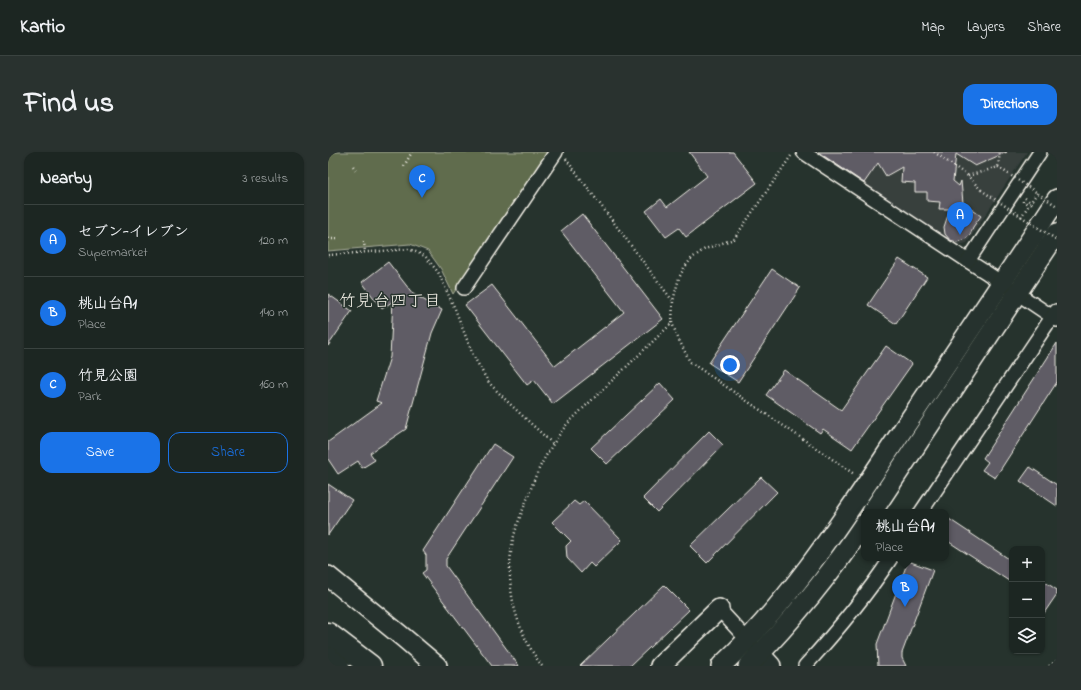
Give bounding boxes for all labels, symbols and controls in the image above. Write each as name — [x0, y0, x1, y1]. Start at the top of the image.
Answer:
text: Kartio — [20, 14, 65, 41]
text: Map — [921, 17, 945, 38]
text: Layers — [967, 17, 1005, 38]
text: Share — [1027, 17, 1061, 38]
text: Find us — [24, 84, 114, 125]
button: Directions — [963, 84, 1057, 125]
pin: C — [409, 165, 435, 198]
text: Nearby — [40, 166, 92, 191]
text: 3 results — [242, 169, 288, 188]
pin: A — [947, 202, 973, 235]
text: セブン-イレブン — [78, 221, 189, 243]
text: A — [49, 231, 57, 250]
text: 120 m — [258, 231, 288, 250]
text: Supermarket — [78, 243, 148, 262]
district label: 竹見台四丁目 — [339, 289, 441, 314]
text: 桃山台A1 — [78, 293, 137, 315]
text: B — [49, 303, 57, 322]
text: 140 m — [260, 303, 288, 322]
text: Place — [78, 315, 106, 334]
your location — [720, 355, 740, 375]
text: 竹見公園 — [78, 365, 138, 387]
text: C — [49, 375, 57, 394]
text: 160 m — [259, 375, 288, 394]
text: Park — [78, 387, 102, 406]
button: Save — [40, 432, 160, 473]
button: Share — [168, 432, 288, 473]
popup — [861, 509, 949, 561]
text: 桃山台A1 — [875, 516, 935, 538]
text: Place — [875, 538, 903, 557]
map controls — [1009, 546, 1045, 654]
button: + — [1009, 546, 1045, 582]
pin: B — [892, 574, 918, 607]
button: − — [1009, 582, 1045, 618]
button: layers — [1009, 618, 1045, 654]

